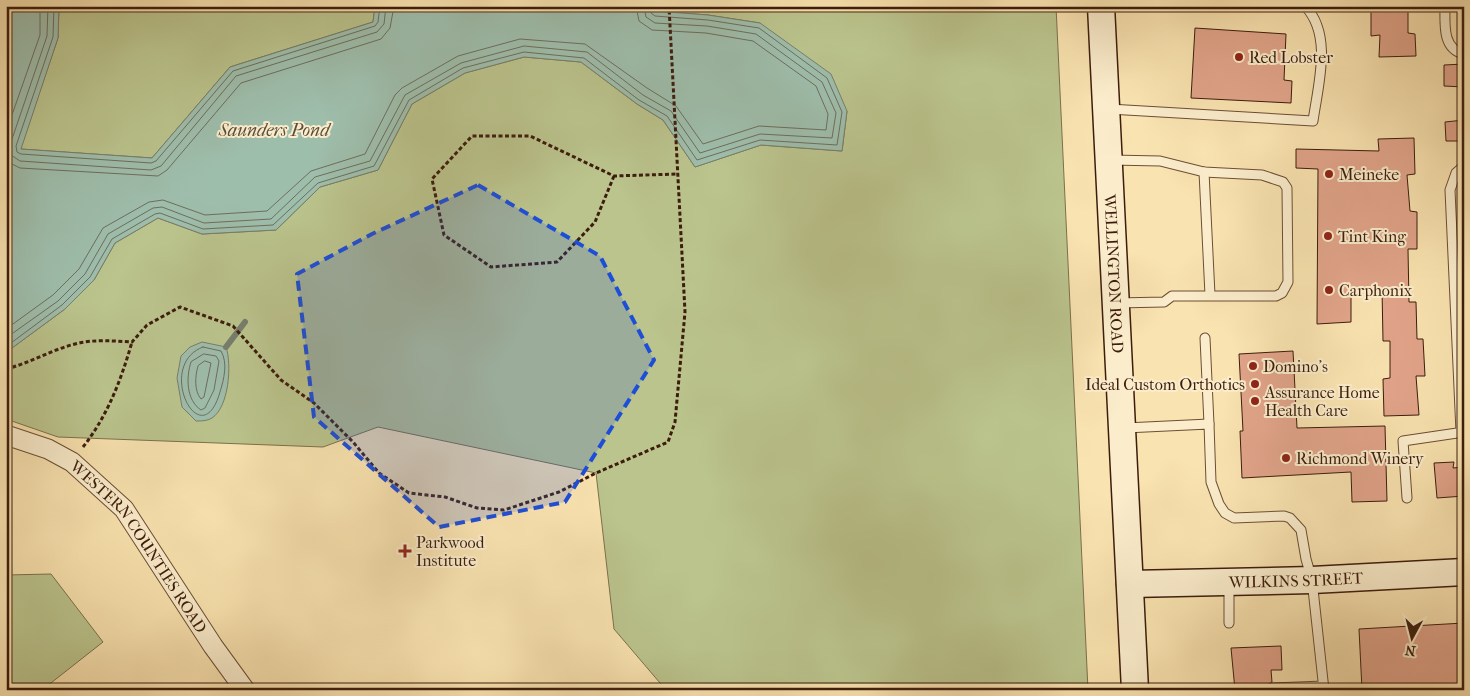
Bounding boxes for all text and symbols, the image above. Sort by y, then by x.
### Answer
place label: Red Lobster [1249,48,1333,67]
marker: Red Lobster [1233,51,1245,63]
water label: Saunders Pond [218,120,332,141]
place label: Meineke [1339,165,1399,184]
marker: Meineke [1323,168,1335,180]
street label: WELLINGTON ROAD [1100,193,1127,354]
place label: Tint King [1338,227,1406,246]
marker: Tint King [1322,230,1334,242]
place label: Carphonix [1339,281,1413,300]
marker: Carphonix [1323,284,1335,296]
place label: Domino's [1263,357,1328,376]
marker: Domino's [1247,360,1259,372]
place label: Ideal Custom Orthotics [1085,375,1245,394]
marker: Ideal Custom Orthotics [1249,378,1261,390]
place label: Assurance Home Health Care [1264,383,1380,420]
marker: Assurance Home Health Care [1249,395,1261,407]
place label: Richmond Winery [1296,449,1424,468]
marker: Richmond Winery [1280,452,1292,464]
street label: WESTERN COUNTIES ROAD [66,456,211,636]
place label: Parkwood Institute [416,533,485,570]
marker: Parkwood Institute [398,544,412,558]
street label: WILKINS STREET [1228,568,1364,592]
north arrow [1388,614,1438,664]
text: N [1404,641,1417,659]

